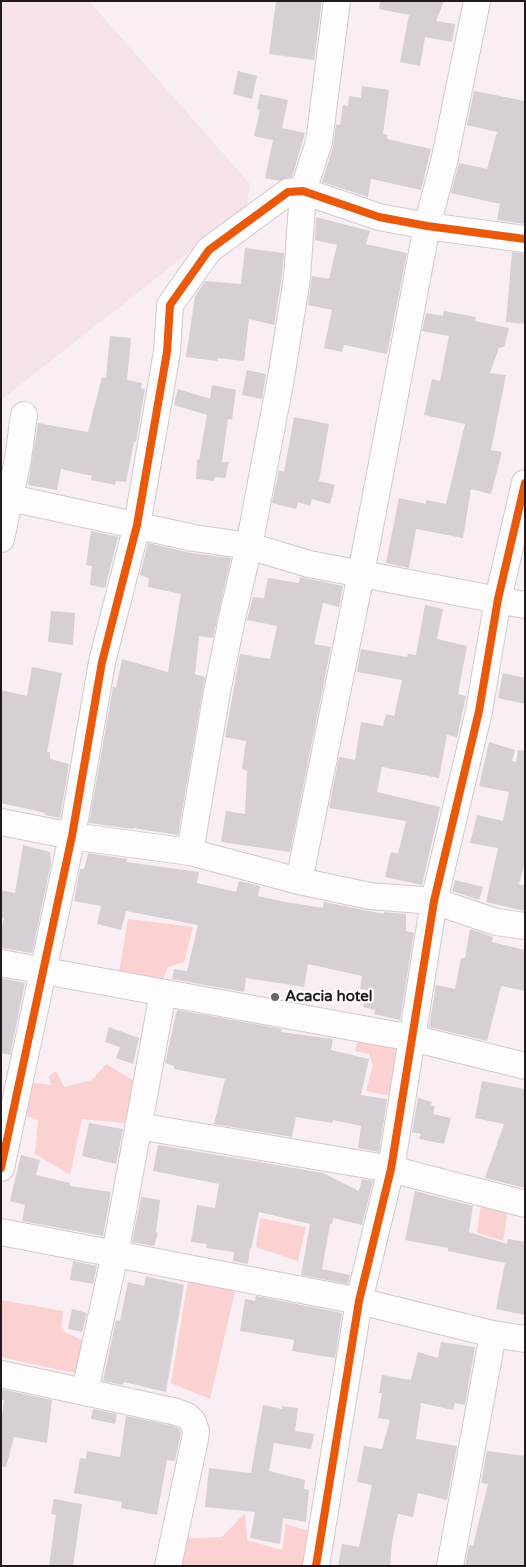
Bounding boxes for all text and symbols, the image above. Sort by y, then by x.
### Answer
place label: Acacia hotel [285,988,373,1006]
marker: Acacia hotel [269,991,281,1003]

